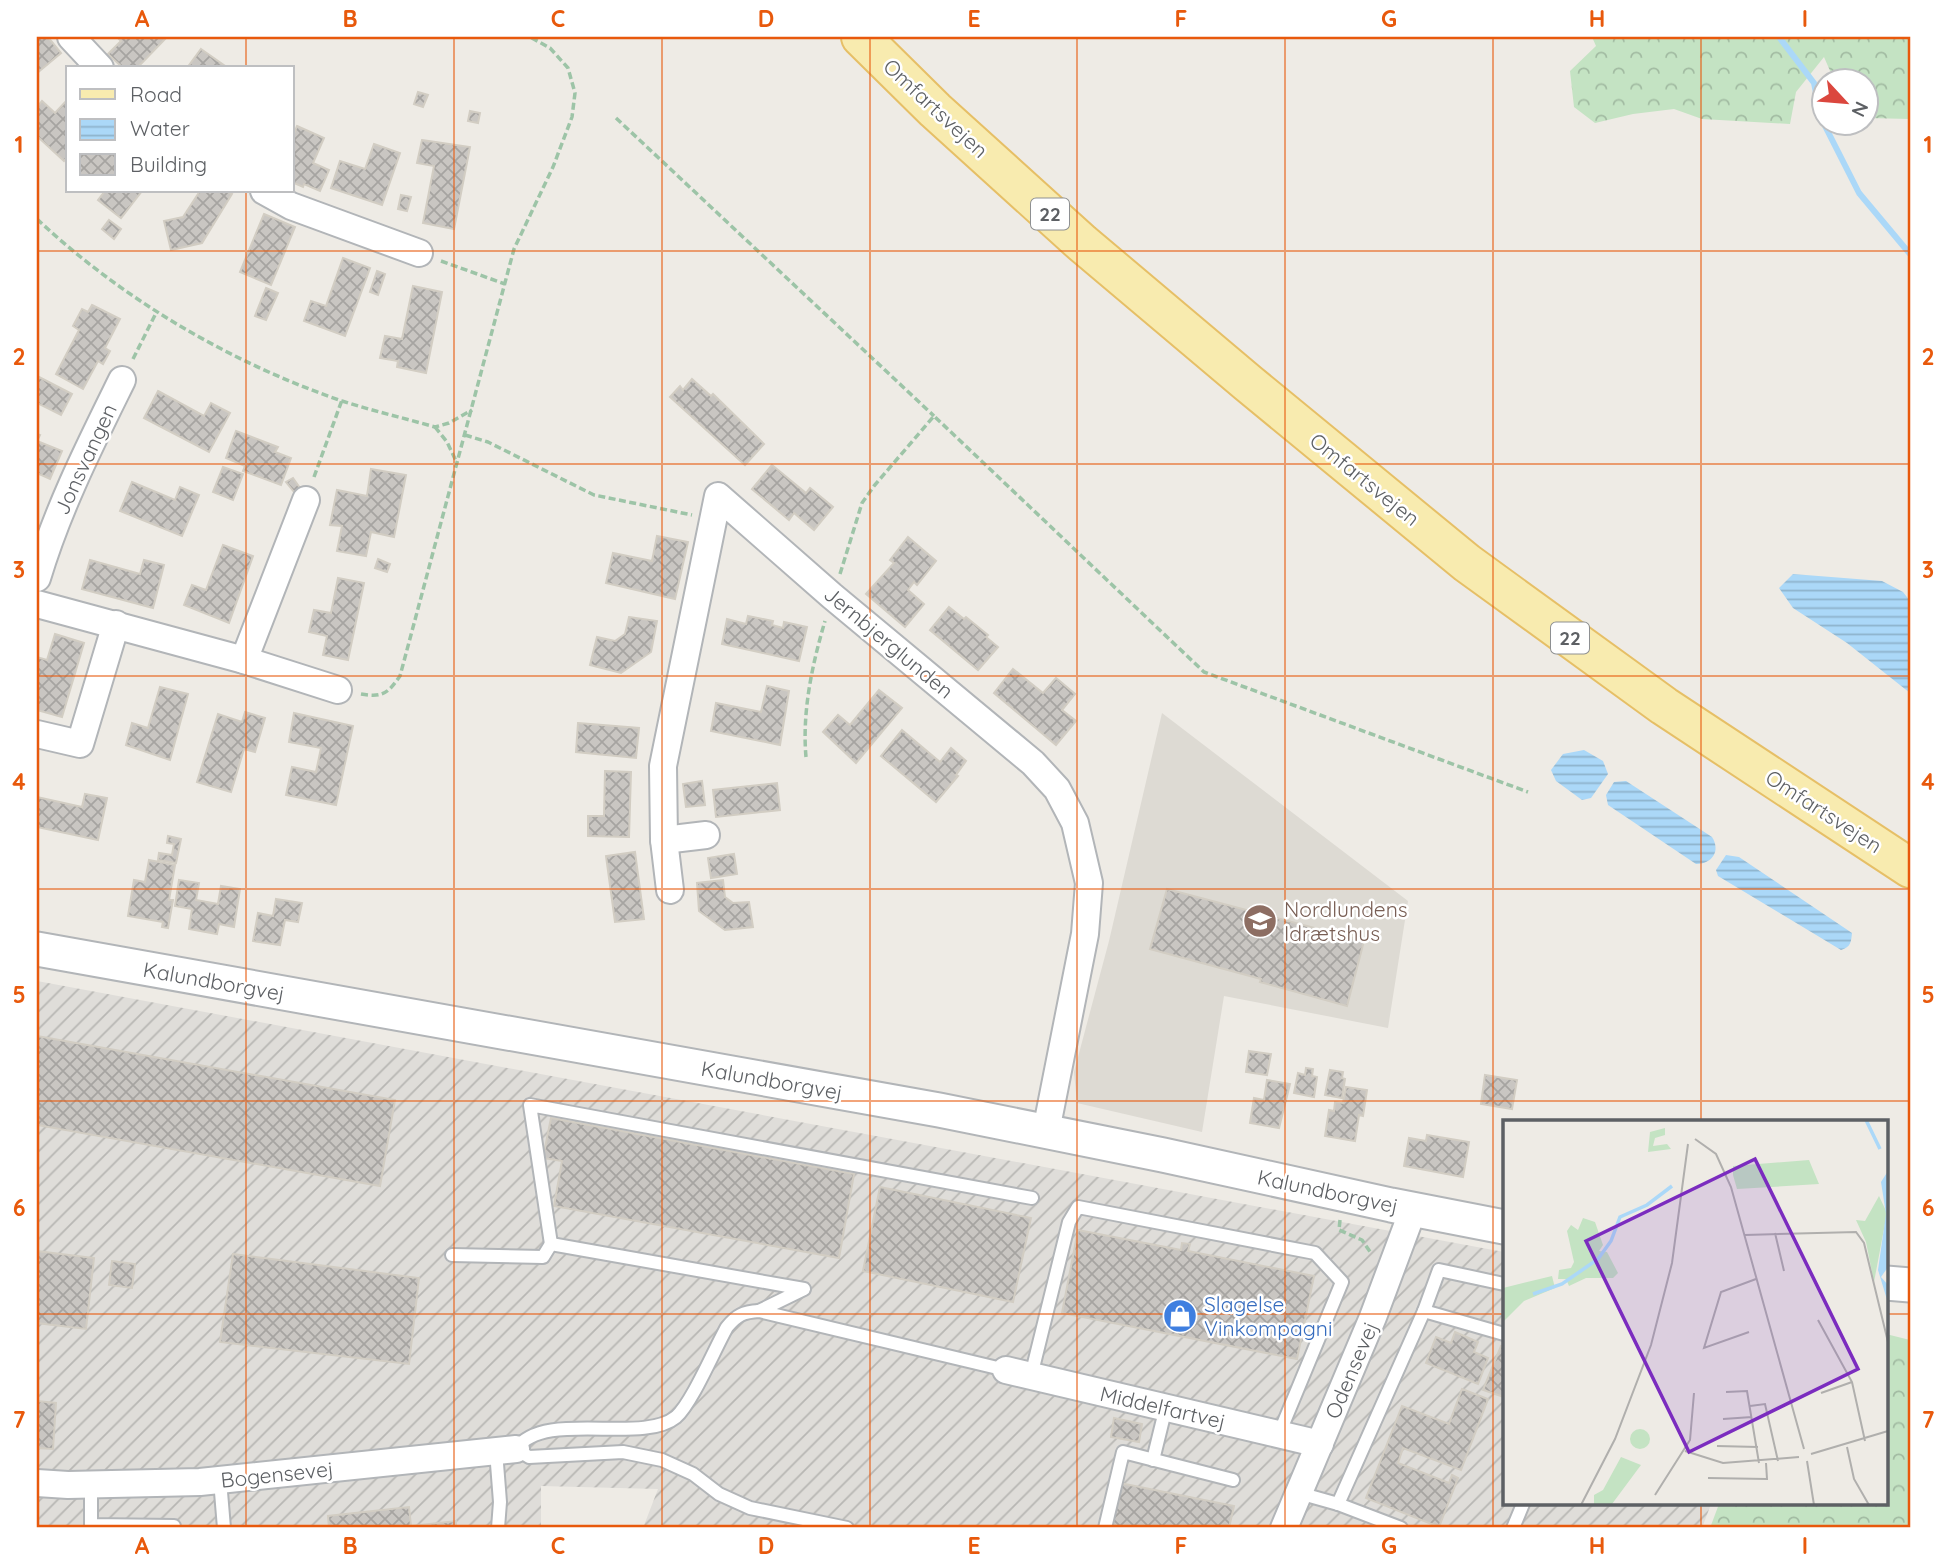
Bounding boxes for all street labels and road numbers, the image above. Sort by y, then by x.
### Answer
street label: Omfartsvejen [878,53,994,163]
road number: 22 [1031,198,1069,230]
street label: Jonsvangen [48,399,122,519]
street label: Omfartsvejen [1305,427,1425,531]
street label: Jernbjerglunden [819,580,959,704]
road number: 22 [1551,622,1589,653]
street label: Omfartsvejen [1761,764,1887,858]
street label: Kalundborgvej [141,956,287,1006]
street label: Kalundborgvej [699,1055,845,1105]
street label: Kalundborgvej [1255,1163,1401,1219]
street label: Odensevej [1319,1317,1383,1423]
street label: Middelfartvej [1098,1380,1228,1434]
street label: Bogensevej [219,1455,335,1493]

